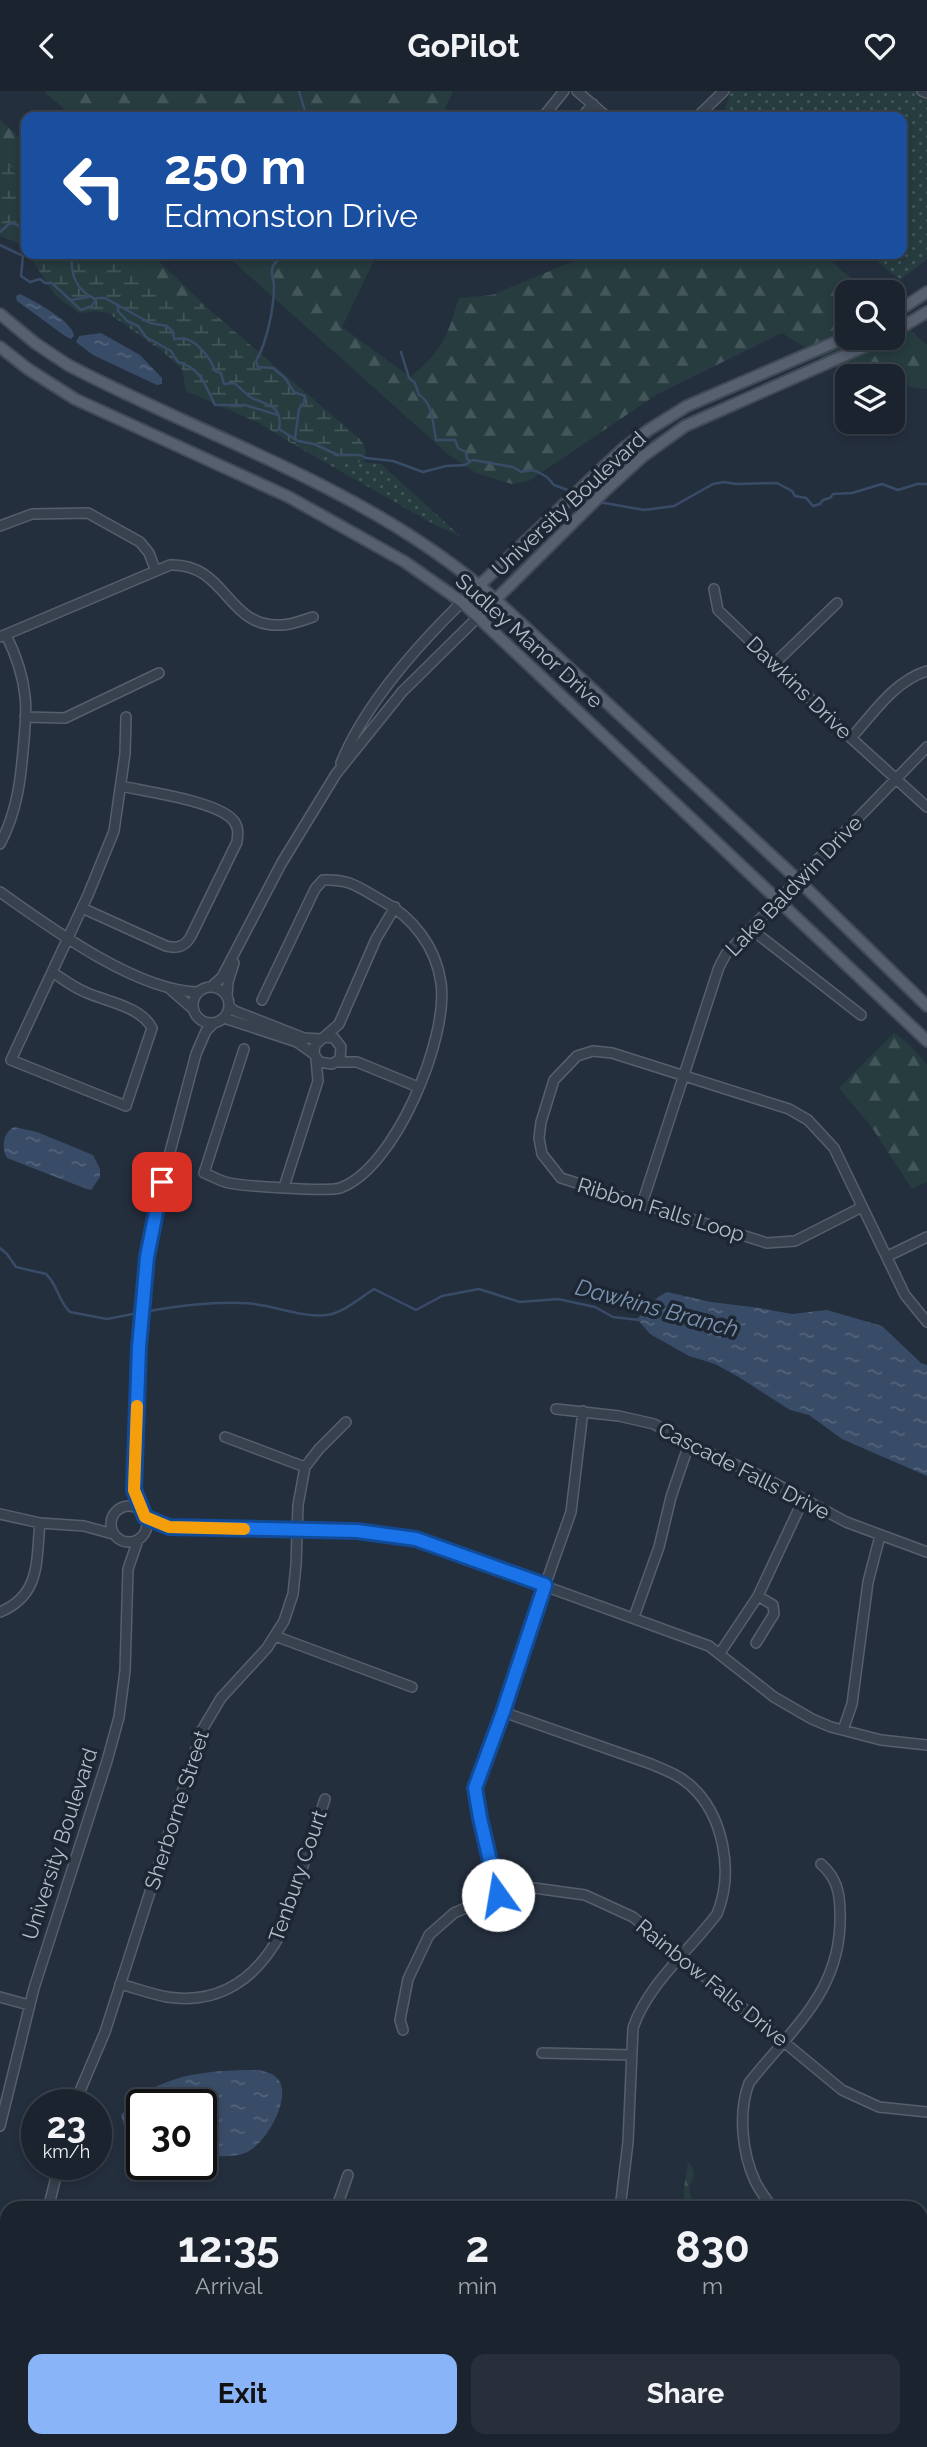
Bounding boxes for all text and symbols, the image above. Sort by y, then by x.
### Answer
icon: back [28,27,66,65]
text: GoPilot [408,27,519,64]
icon: heart [861,27,899,65]
text: 250 m [164,138,306,195]
icon: left [49,140,140,231]
text: Edmonston Drive [164,197,418,234]
map controls [835,280,905,434]
button: search [835,280,905,350]
button: layers [835,364,905,434]
street label: University Boulevard [487,426,650,581]
street label: Sudley Manor Drive [451,568,608,713]
street label: Dawkins Drive [742,631,857,744]
street label: Lake Baldwin Drive [720,810,867,961]
pin [132,1152,192,1212]
icon: arrive [143,1163,181,1201]
street label: Ribbon Falls Loop [575,1172,748,1247]
water label: Dawkins Branch [573,1273,742,1342]
street label: Cascade Falls Drive [654,1416,834,1525]
street label: Sherborne Street [139,1727,214,1892]
street label: University Boulevard [17,1745,102,1943]
street label: Tenbury Court [263,1807,332,1945]
position arrow [461,1858,535,1932]
street label: Rainbow Falls Drive [631,1914,793,2052]
speed limit sign: 30 [126,2089,217,2180]
text: 23 [47,2105,86,2146]
text: km/h [43,2141,90,2162]
text: 12:35 [178,2223,280,2272]
text: 2 [466,2223,489,2272]
text: 830 [675,2223,750,2272]
text: Arrival [195,2272,263,2299]
text: min [458,2272,497,2299]
text: m [702,2272,723,2299]
button: Exit [28,2354,457,2434]
button: Share [471,2354,900,2434]

